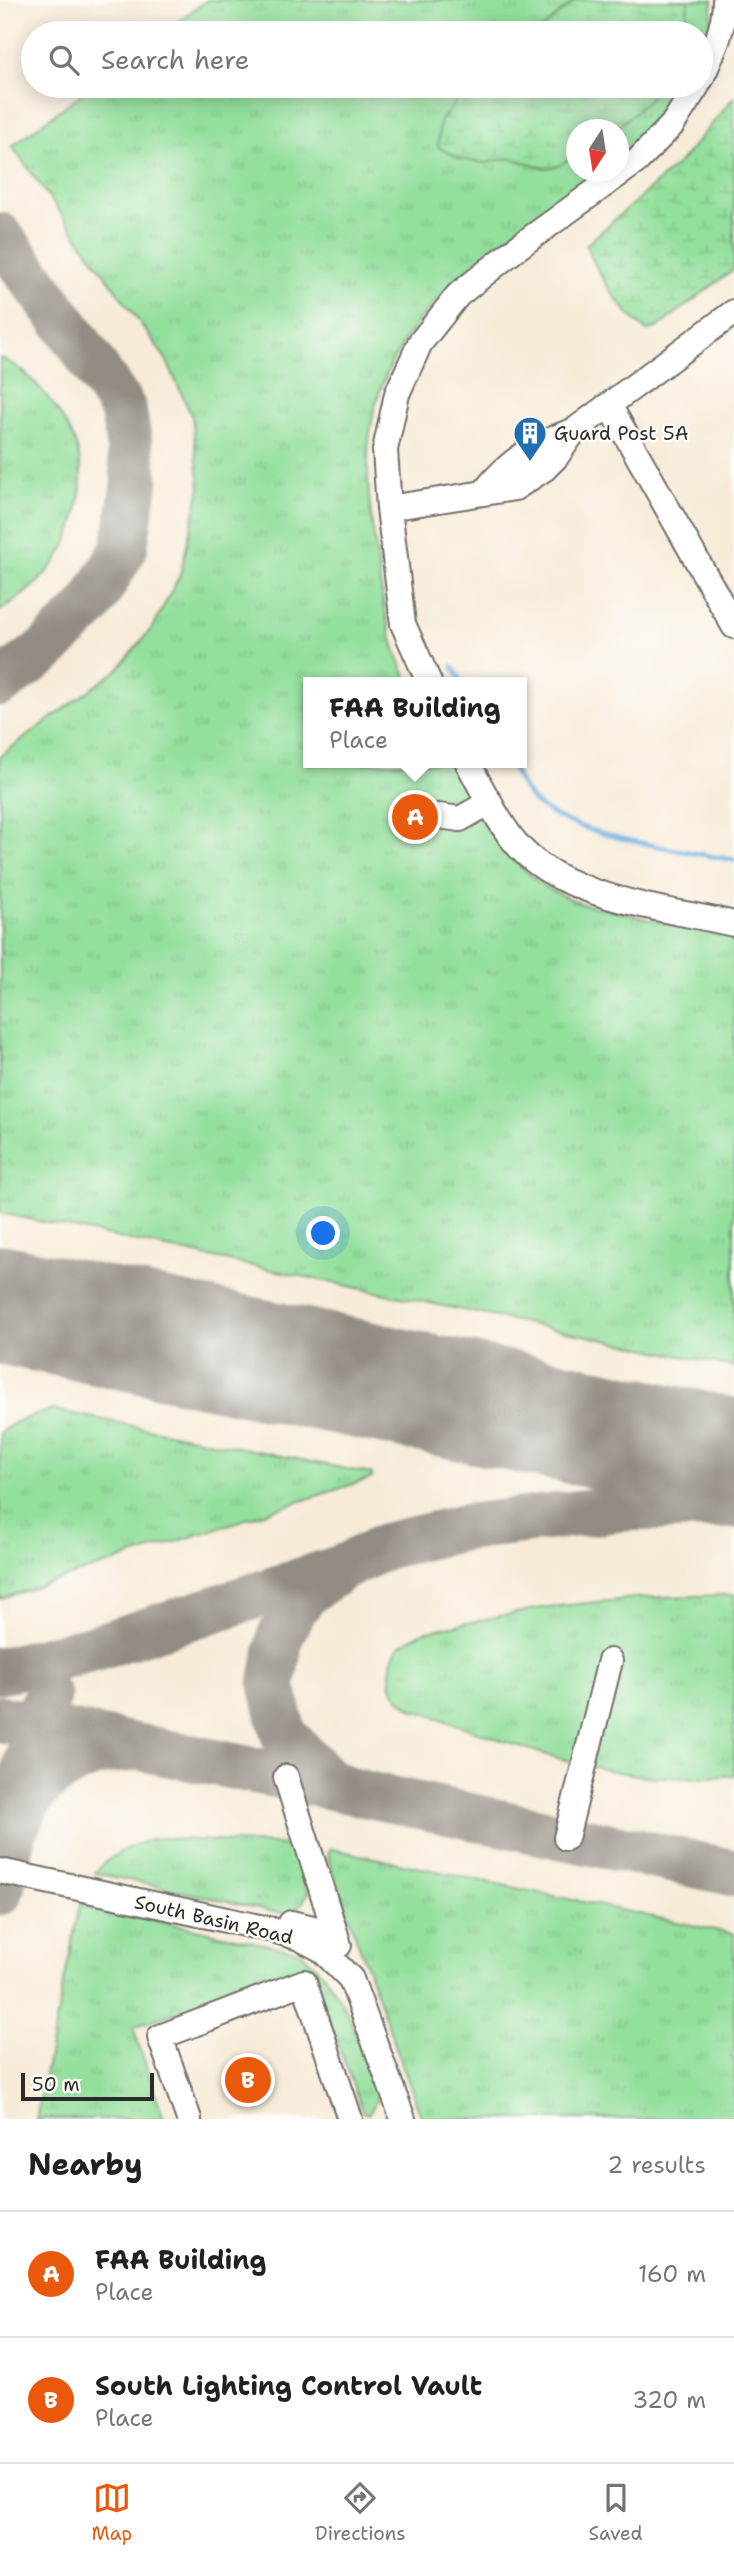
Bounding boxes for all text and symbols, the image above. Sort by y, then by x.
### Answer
search box [21,21,713,98]
icon: search [45,41,83,79]
text: Search here [101,42,250,77]
north arrow [566,119,629,182]
building icon: Guard Post 5A [511,414,549,463]
place label: Guard Post 5A [554,421,689,446]
popup [303,677,527,768]
text: FAA Building [329,690,501,725]
text: Place [329,725,388,755]
pin: A [392,791,438,843]
your location [306,1216,340,1250]
street label: South Basin Road [132,1889,296,1950]
pin: B [225,2054,271,2106]
scale bar [21,2070,154,2102]
text: 50 m [32,2072,80,2097]
text: Nearby [28,2144,143,2185]
text: 2 results [607,2150,706,2180]
text: FAA Building [95,2242,266,2277]
text: A [42,2259,60,2289]
text: 160 m [638,2259,706,2289]
text: Place [95,2277,154,2307]
text: South Lighting Control Vault [95,2368,482,2403]
text: B [44,2385,58,2415]
text: 320 m [632,2385,706,2415]
text: Place [95,2403,154,2433]
tab: Map [91,2479,132,2546]
tab: Directions [315,2479,406,2546]
tab: Saved [589,2479,643,2546]

